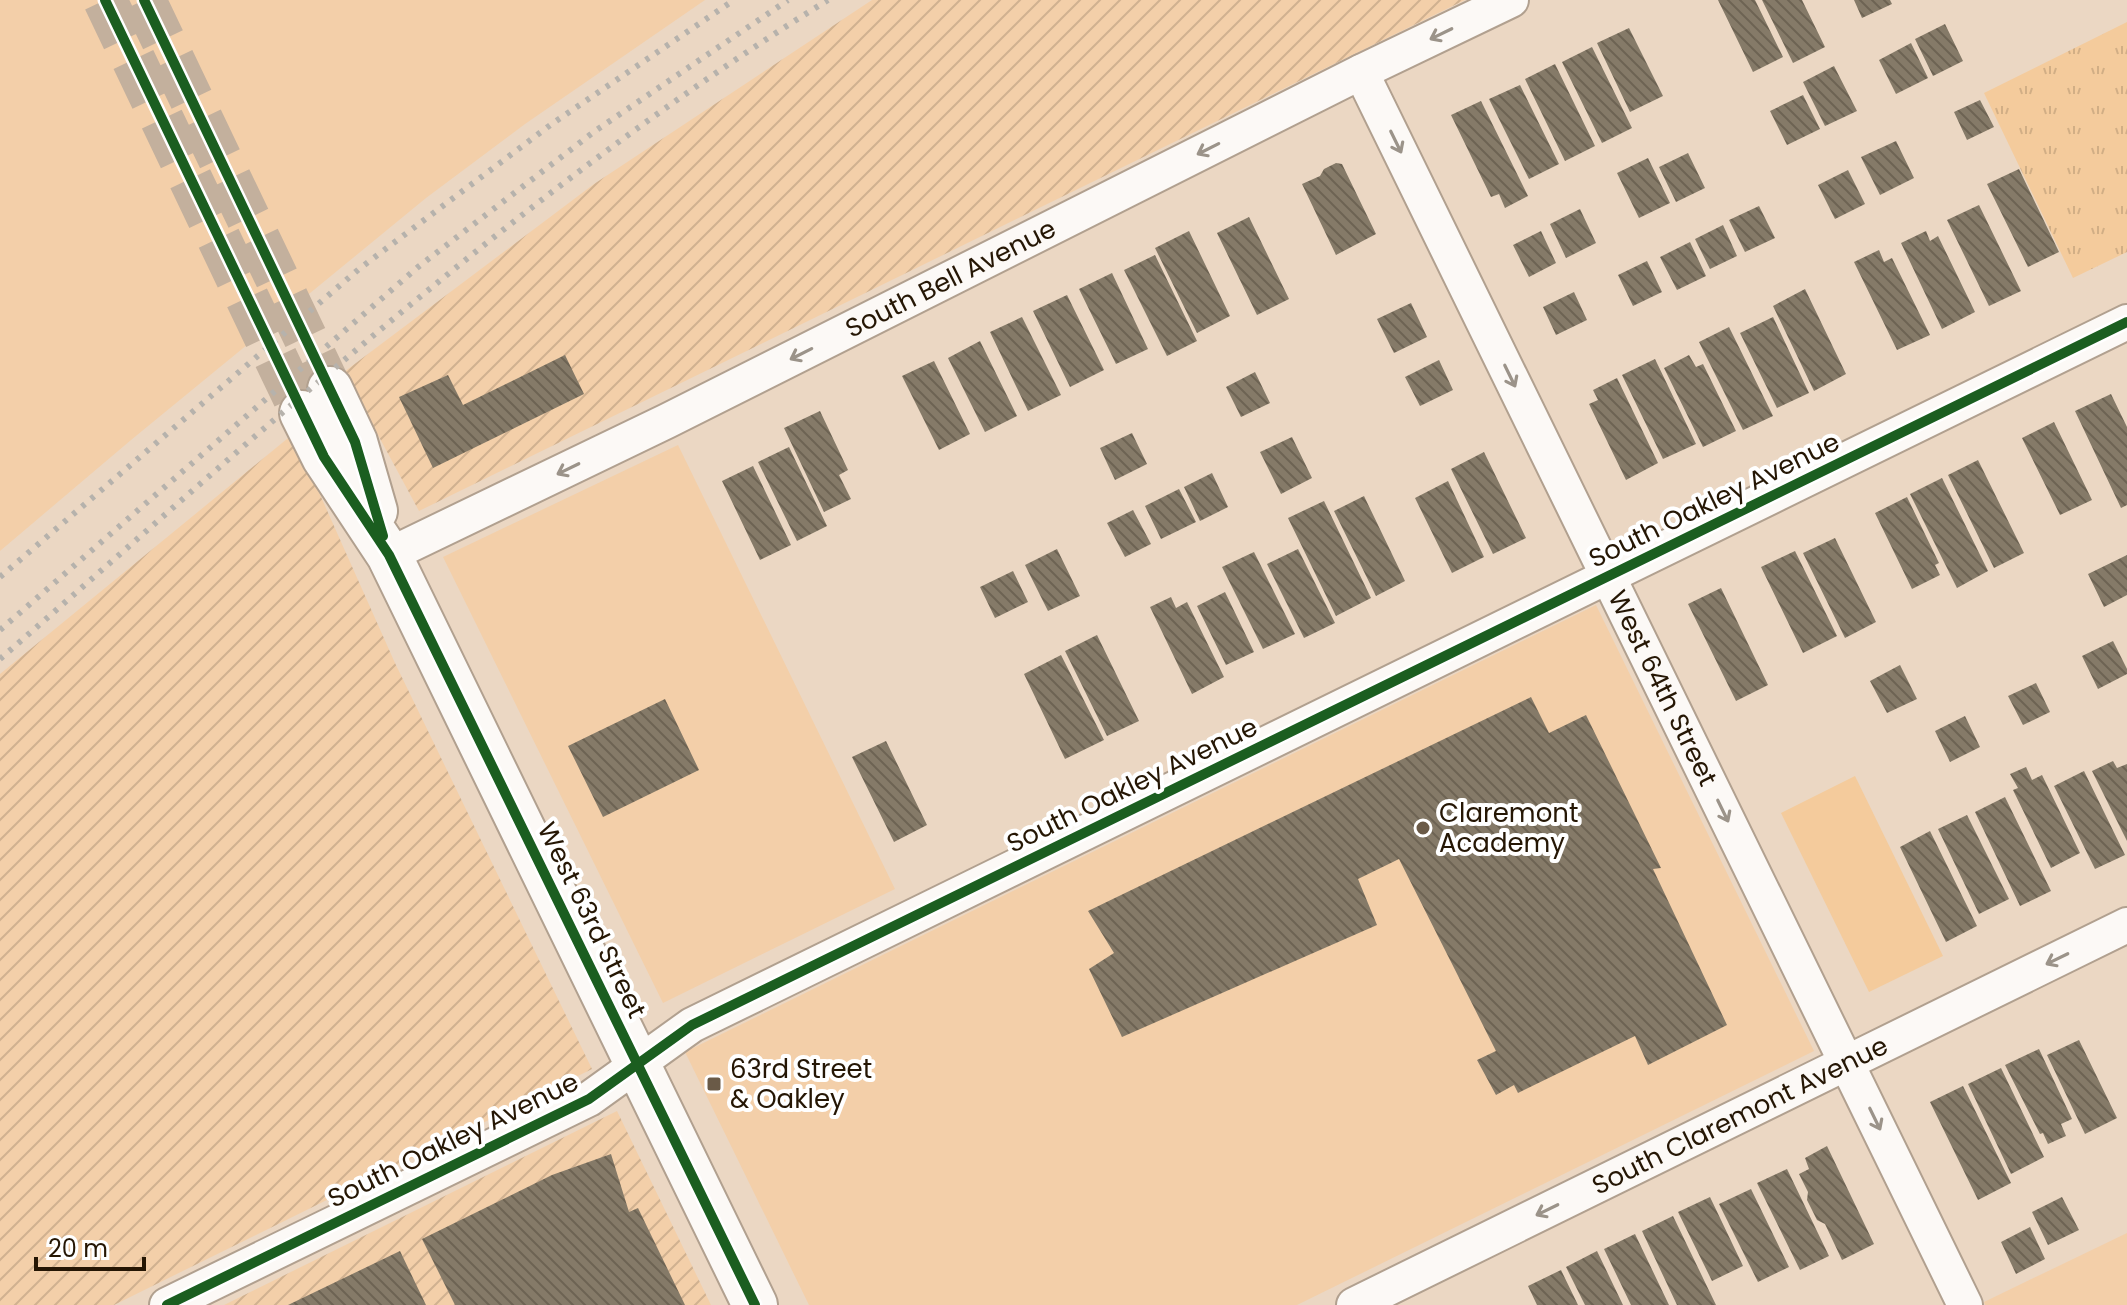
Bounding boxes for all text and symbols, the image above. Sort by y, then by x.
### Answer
one-way arrow [1430,27,1454,42]
one-way arrow [1389,130,1404,154]
one-way arrow [1197,142,1221,158]
street label: South Bell Avenue [839,210,1062,346]
one-way arrow [789,347,813,362]
one-way arrow [1502,364,1518,388]
street label: South Oakley Avenue [1583,424,1845,576]
one-way arrow [556,462,580,477]
street label: West 64th Street [1600,584,1726,792]
street label: South Oakley Avenue [1001,709,1263,861]
place label: Claremont Academy [1439,795,1578,861]
one-way arrow [1715,798,1731,822]
street label: West 63rd Street [529,816,655,1024]
marker: Claremont Academy [1414,819,1432,837]
one-way arrow [2045,952,2069,967]
street label: South Claremont Avenue [1586,1027,1894,1203]
place label: 63rd Street & Oakley [730,1051,872,1117]
street label: South Oakley Avenue [322,1064,584,1216]
marker: 63rd Street & Oakley [705,1075,723,1093]
one-way arrow [1868,1107,1883,1131]
one-way arrow [1536,1202,1560,1218]
scale bar [36,1221,144,1271]
text: 20 m [48,1232,108,1265]

